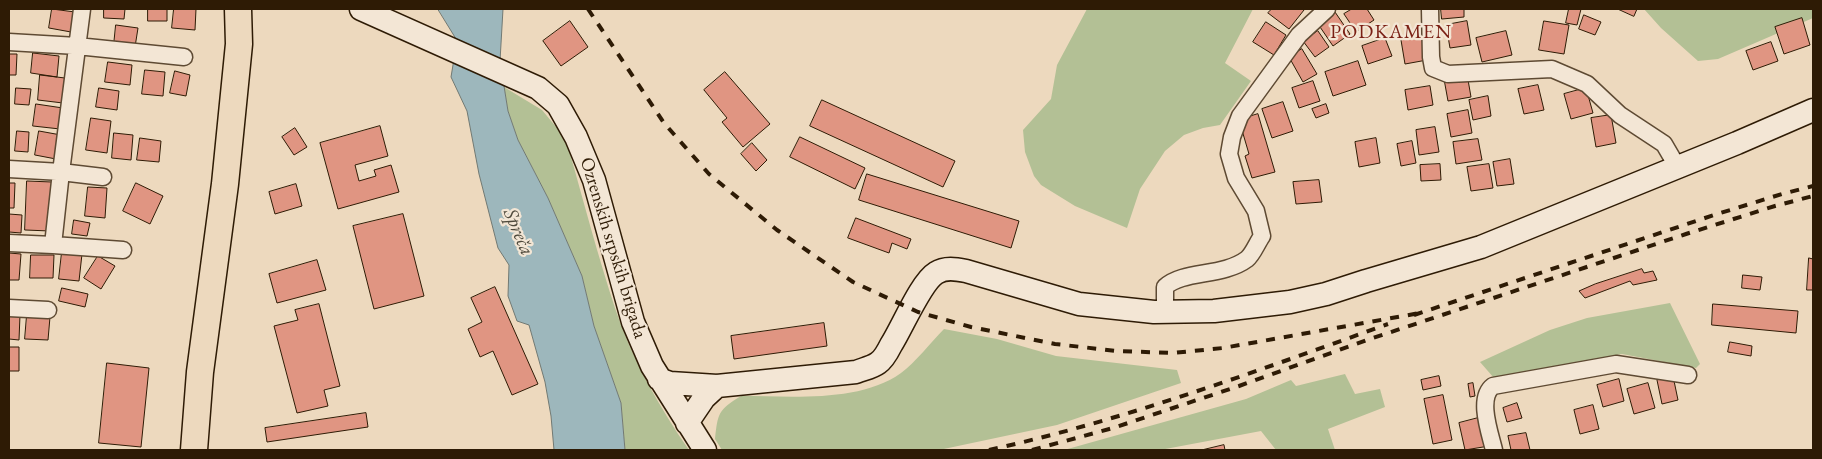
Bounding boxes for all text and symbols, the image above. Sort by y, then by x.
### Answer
district label: PODKAMEN [1329,21,1453,45]
street label: Ozrenskih srpskih brigada [575,155,651,341]
water label: Spreča [497,205,539,259]

